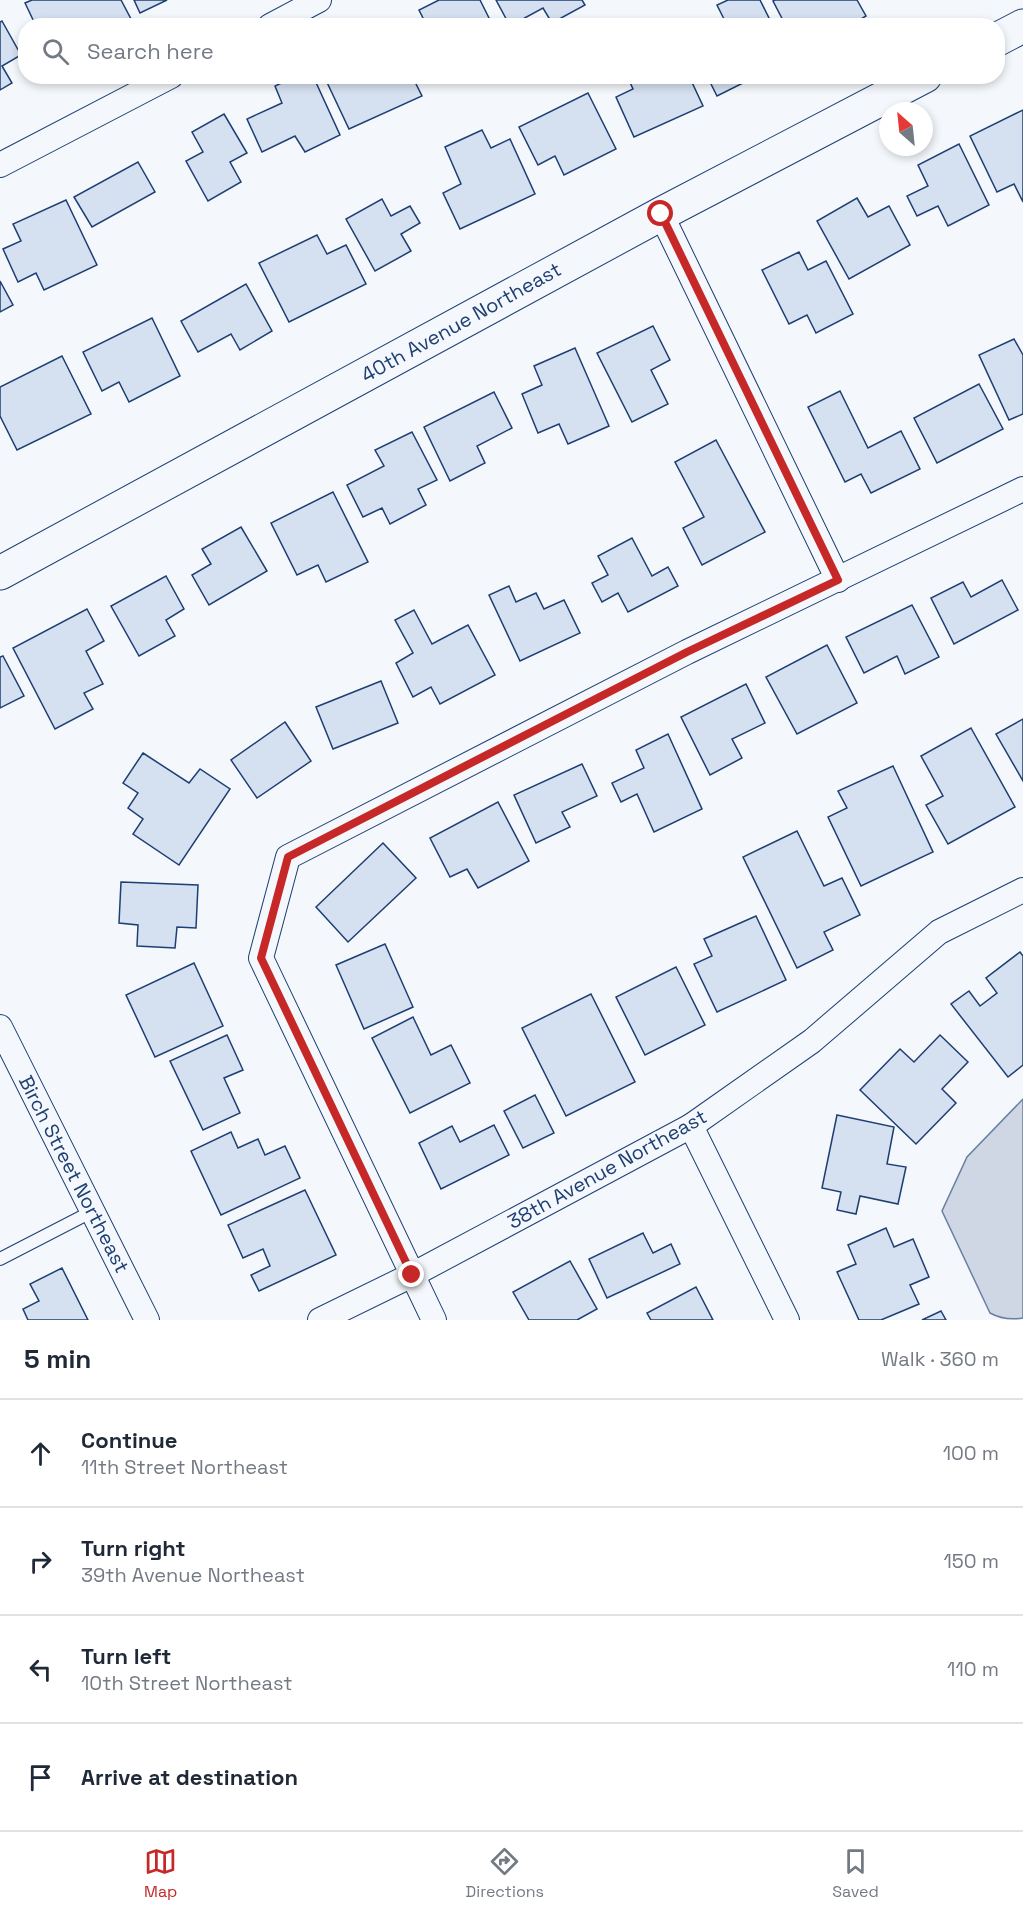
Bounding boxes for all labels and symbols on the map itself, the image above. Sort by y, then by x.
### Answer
north arrow [879,102,933,156]
route start [647,200,673,226]
street label: 40th Avenue Northeast [356,256,566,388]
street label: Birch Street Northeast [13,1071,135,1277]
street label: 38th Avenue Northeast [503,1103,711,1235]
route end [398,1261,424,1287]

